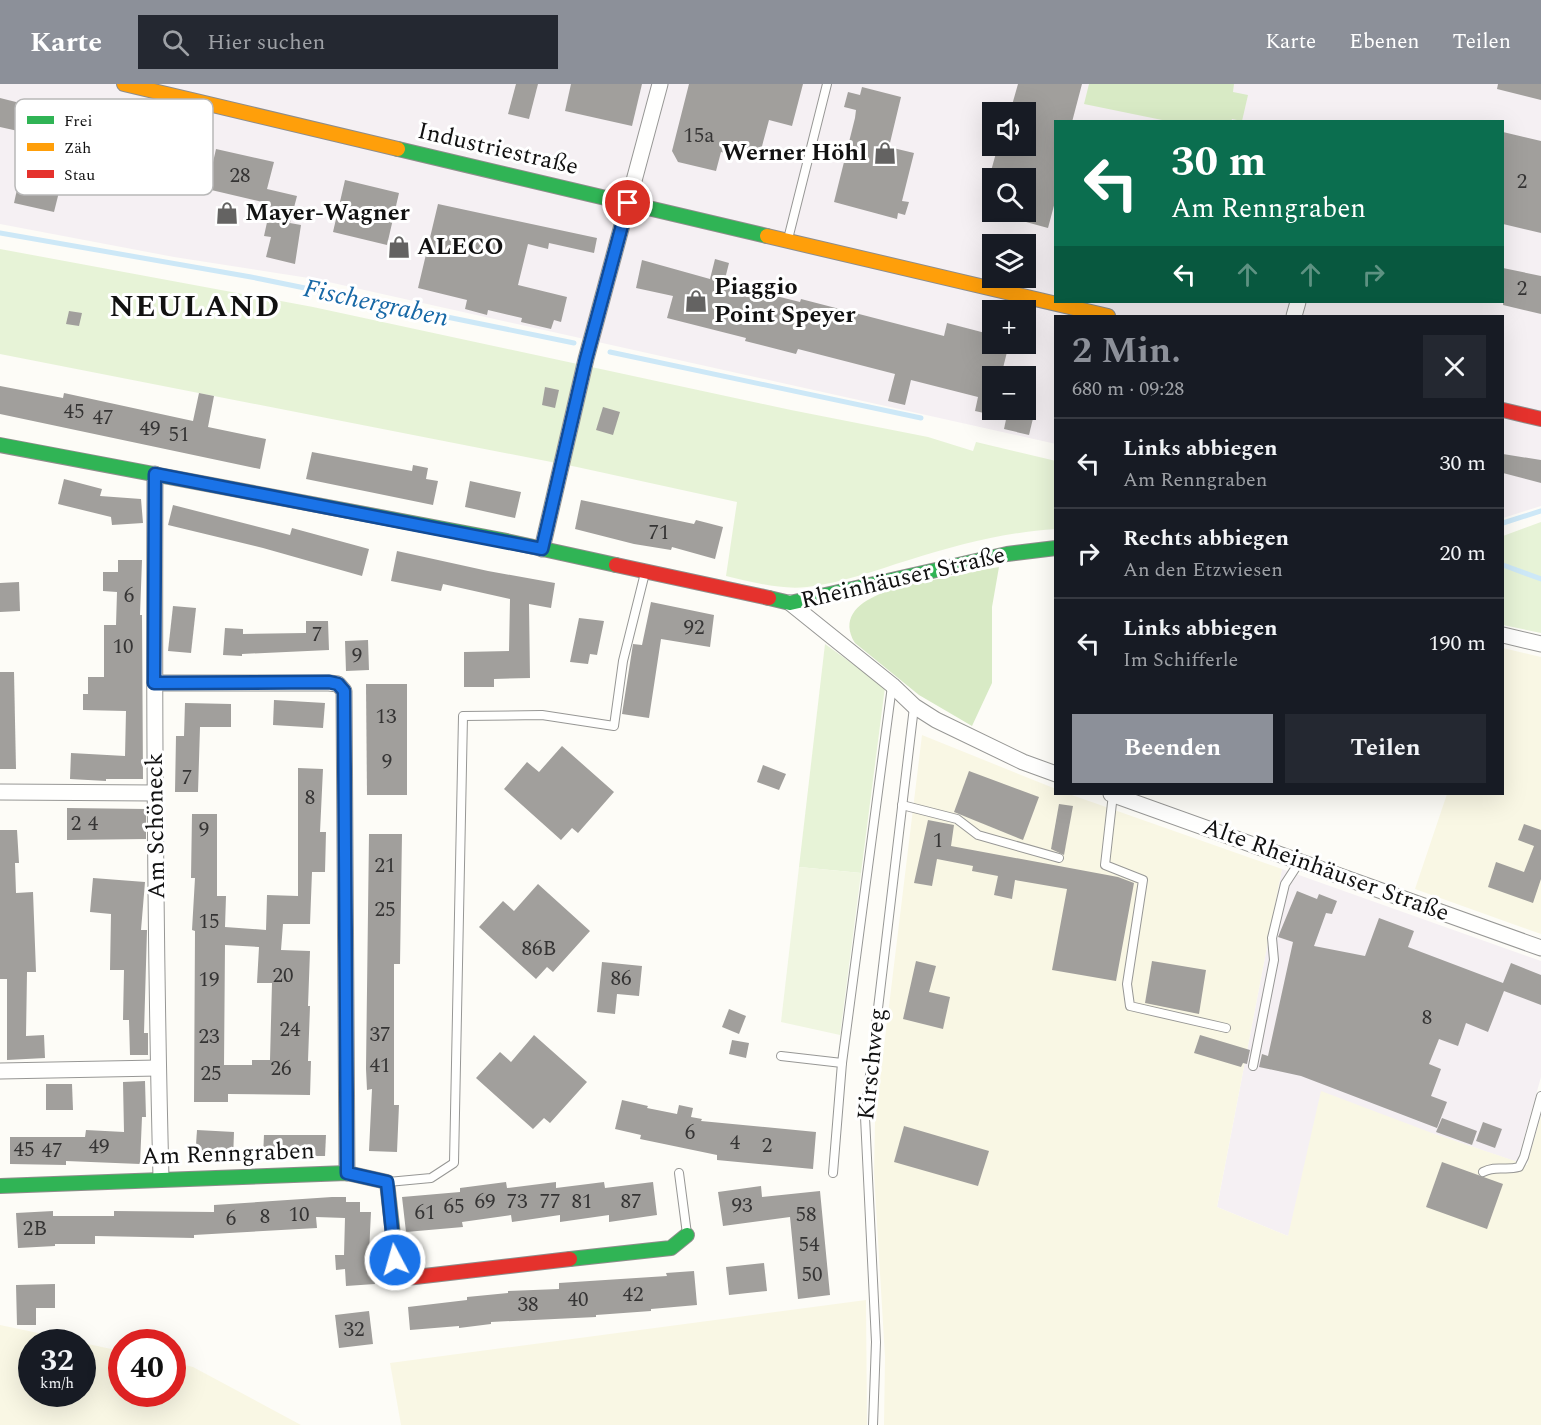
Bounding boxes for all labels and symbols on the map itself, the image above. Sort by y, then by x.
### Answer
legend [15,99,213,195]
text: Frei [64,109,92,133]
street label: Industriestraße [414,113,582,185]
house number: 15a [683,120,715,152]
place label: Werner Höhl [722,135,867,171]
text: Zäh [64,136,91,160]
shop icon: Werner Höhl [872,140,898,166]
house number: 28 [230,160,251,192]
text: Stau [64,163,95,187]
house number: 2 [1517,166,1527,198]
pin [602,177,653,228]
place label: Mayer-Wagner [245,195,411,231]
shop icon: Mayer-Wagner [214,200,240,226]
place label: ALECO [417,229,503,265]
shop icon: ALECO [386,234,412,260]
water label: Fischergraben [300,268,452,338]
place label: Piaggio Point Speyer [714,269,856,333]
house number: 2 [1517,273,1527,305]
district label: NEULAND [109,284,281,330]
shop icon: Piaggio Point Speyer [683,288,709,314]
house number: 45 [64,396,85,428]
house number: 47 [93,402,114,434]
house number: 49 [140,413,161,445]
house number: 51 [169,419,190,451]
house number: 71 [649,517,670,549]
street label: Rheinhäuser Straße [797,537,1009,619]
house number: 6 [124,580,134,612]
house number: 92 [684,612,705,644]
house number: 7 [312,619,322,651]
house number: 10 [113,631,134,663]
house number: 9 [352,640,362,672]
house number: 13 [376,701,397,733]
house number: 9 [382,746,392,778]
street label: Am Schöneck [137,752,175,900]
house number: 7 [182,762,192,794]
house number: 8 [305,782,315,814]
house number: 2 [71,808,81,840]
house number: 4 [88,808,99,840]
street label: Alte Rheinhäuser Straße [1198,809,1454,931]
house number: 9 [199,814,209,846]
house number: 1 [933,825,943,857]
house number: 21 [375,850,396,882]
house number: 25 [375,894,396,926]
house number: 15 [199,906,220,938]
house number: 86B [522,933,556,965]
house number: 20 [273,960,294,992]
house number: 86 [611,963,632,995]
house number: 19 [199,964,220,996]
house number: 8 [1422,1002,1432,1034]
street label: Kirschweg [848,1006,896,1122]
house number: 24 [280,1014,301,1046]
house number: 37 [370,1019,391,1051]
house number: 23 [199,1021,220,1053]
house number: 41 [370,1050,391,1082]
house number: 26 [271,1053,292,1085]
house number: 25 [201,1058,222,1090]
house number: 6 [685,1117,695,1149]
house number: 4 [730,1127,741,1159]
house number: 2 [762,1130,772,1162]
house number: 49 [89,1131,110,1163]
street label: Am Renngraben [141,1133,315,1175]
house number: 45 [14,1134,35,1166]
house number: 47 [42,1135,63,1167]
house number: 69 [475,1186,496,1218]
house number: 73 [507,1186,528,1218]
house number: 77 [540,1186,561,1218]
house number: 81 [572,1186,593,1218]
house number: 87 [621,1186,642,1218]
house number: 93 [732,1190,753,1222]
house number: 65 [444,1191,465,1223]
house number: 61 [415,1197,436,1229]
house number: 10 [289,1199,310,1231]
house number: 58 [796,1199,817,1231]
house number: 8 [260,1201,270,1233]
house number: 6 [226,1203,236,1235]
house number: 2B [23,1213,47,1245]
position arrow [363,1228,427,1292]
house number: 54 [799,1229,820,1261]
house number: 50 [802,1259,823,1291]
house number: 42 [623,1279,644,1311]
house number: 40 [568,1284,589,1316]
house number: 38 [518,1289,539,1321]
house number: 32 [344,1314,365,1346]
speed limit sign: 40 [108,1329,186,1407]

